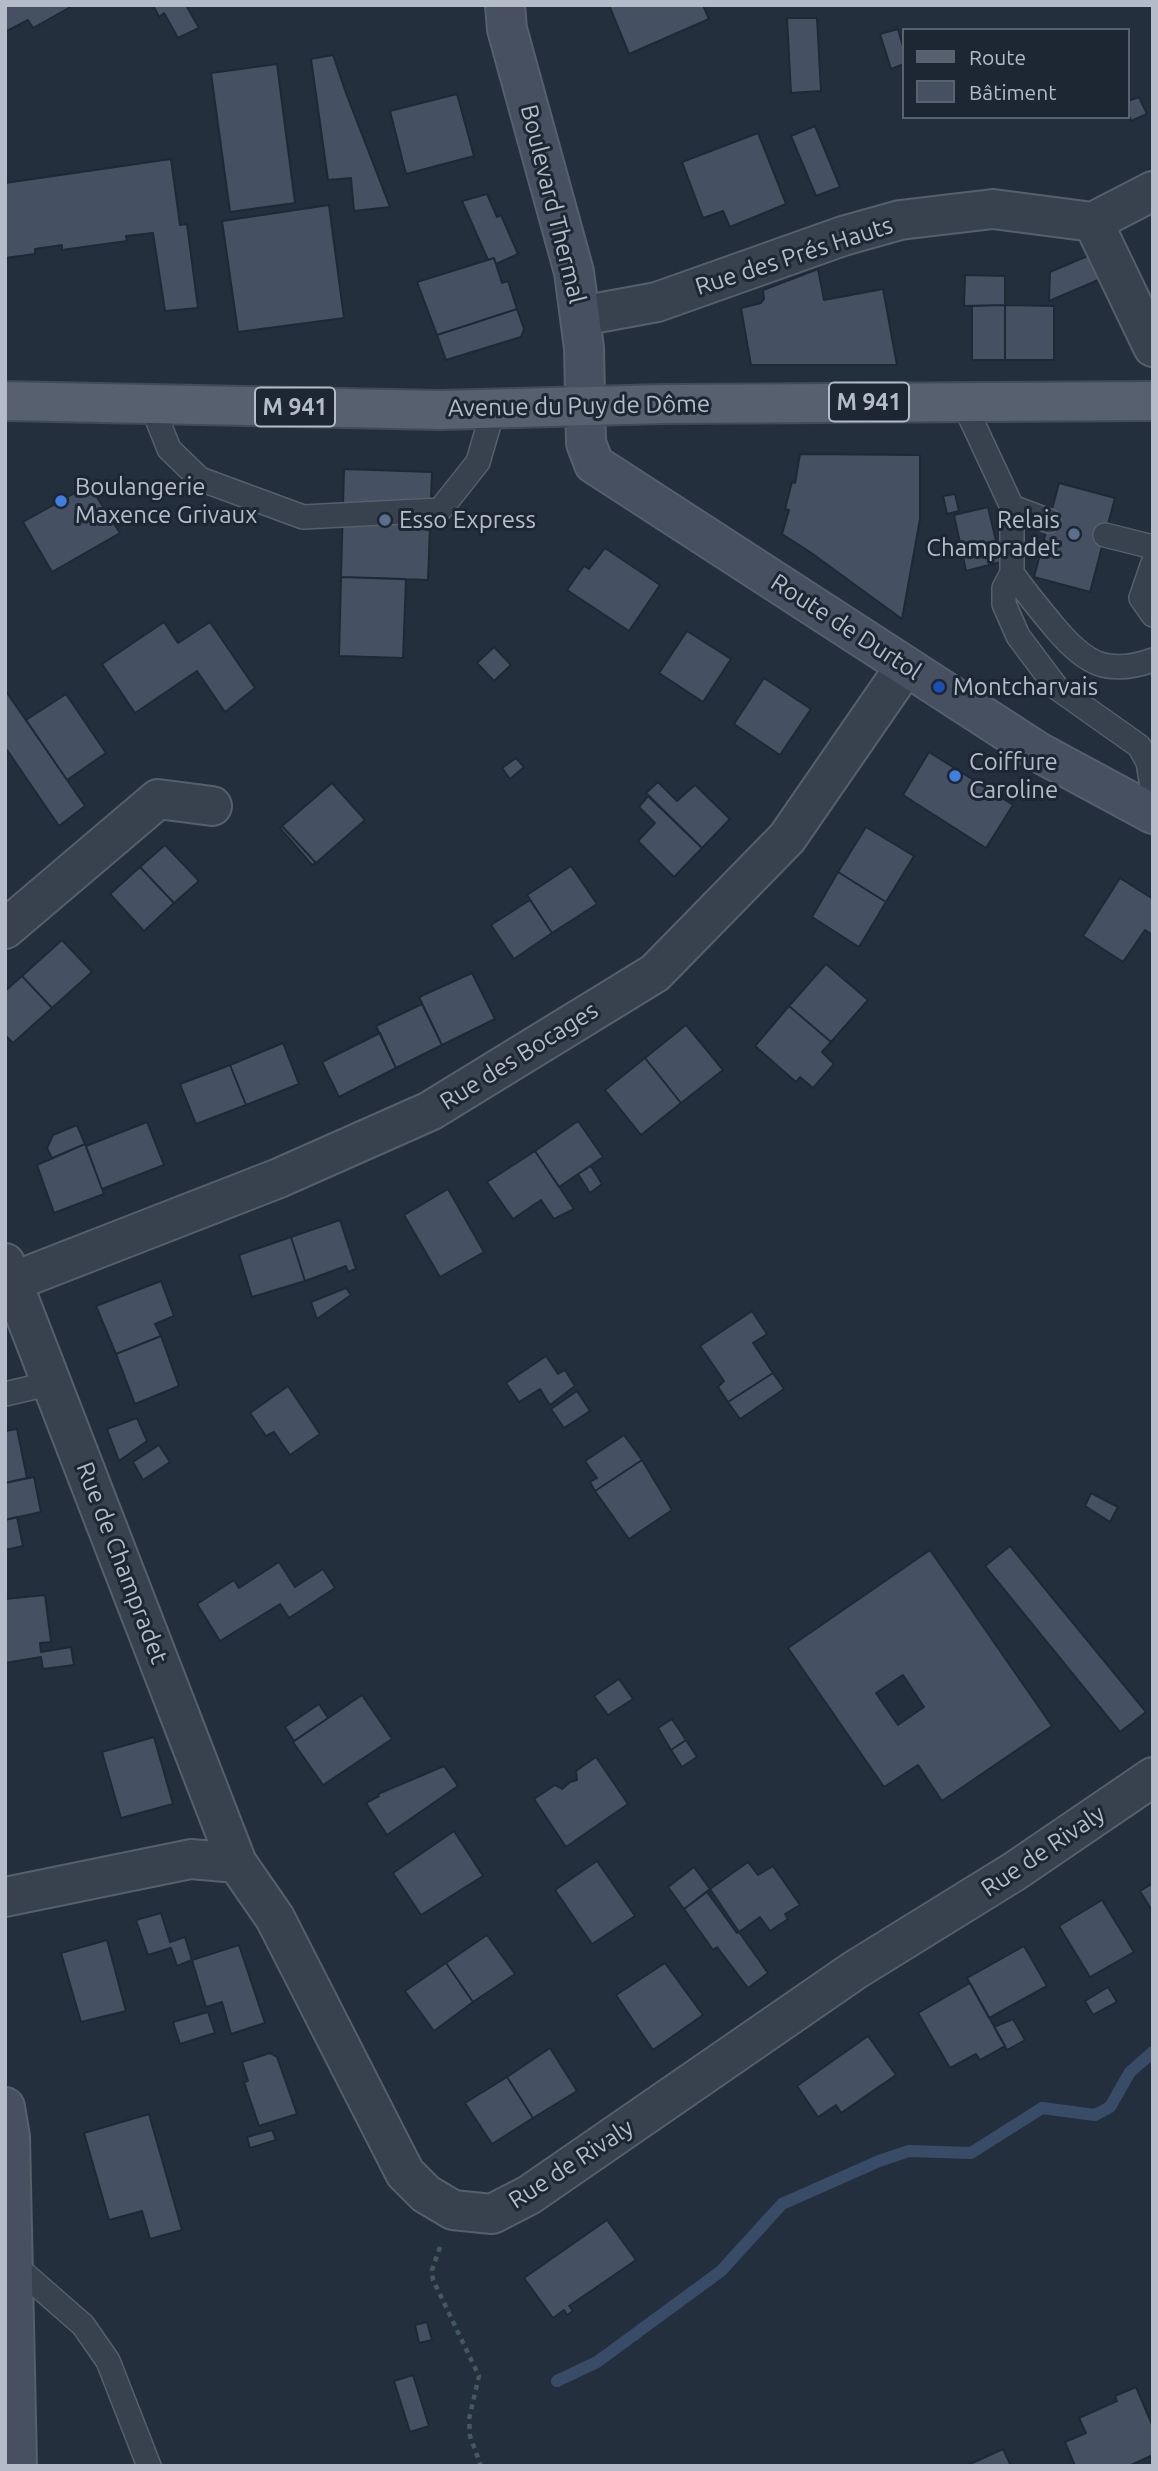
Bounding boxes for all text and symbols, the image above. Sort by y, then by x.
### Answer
legend [902,28,1130,119]
text: Route [969,45,1026,69]
text: Bâtiment [969,80,1056,104]
street label: Boulevard Thermal [514,102,592,306]
street label: Rue des Prés Hauts [692,211,896,301]
road number: M 941 [829,382,909,422]
road number: M 941 [255,388,335,426]
street label: Avenue du Puy de Dôme [448,389,710,423]
place label: Boulangerie Maxence Grivaux [75,473,257,529]
marker: Boulangerie Maxence Grivaux [53,493,69,509]
place label: Esso Express [399,506,536,534]
place label: Relais Champradet [926,506,1060,562]
marker: Esso Express [377,512,393,528]
marker: Relais Champradet [1066,526,1082,542]
street label: Route de Durtol [766,568,926,686]
place label: Montcharvais [953,673,1098,701]
marker: Montcharvais [931,679,947,695]
place label: Coiffure Caroline [969,748,1058,804]
marker: Coiffure Caroline [947,768,963,784]
street label: Rue des Bocages [435,996,603,1116]
street label: Rue de Champradet [70,1458,174,1668]
street label: Rue de Rivaly [976,1799,1110,1903]
street label: Rue de Rivaly [503,2113,639,2215]

